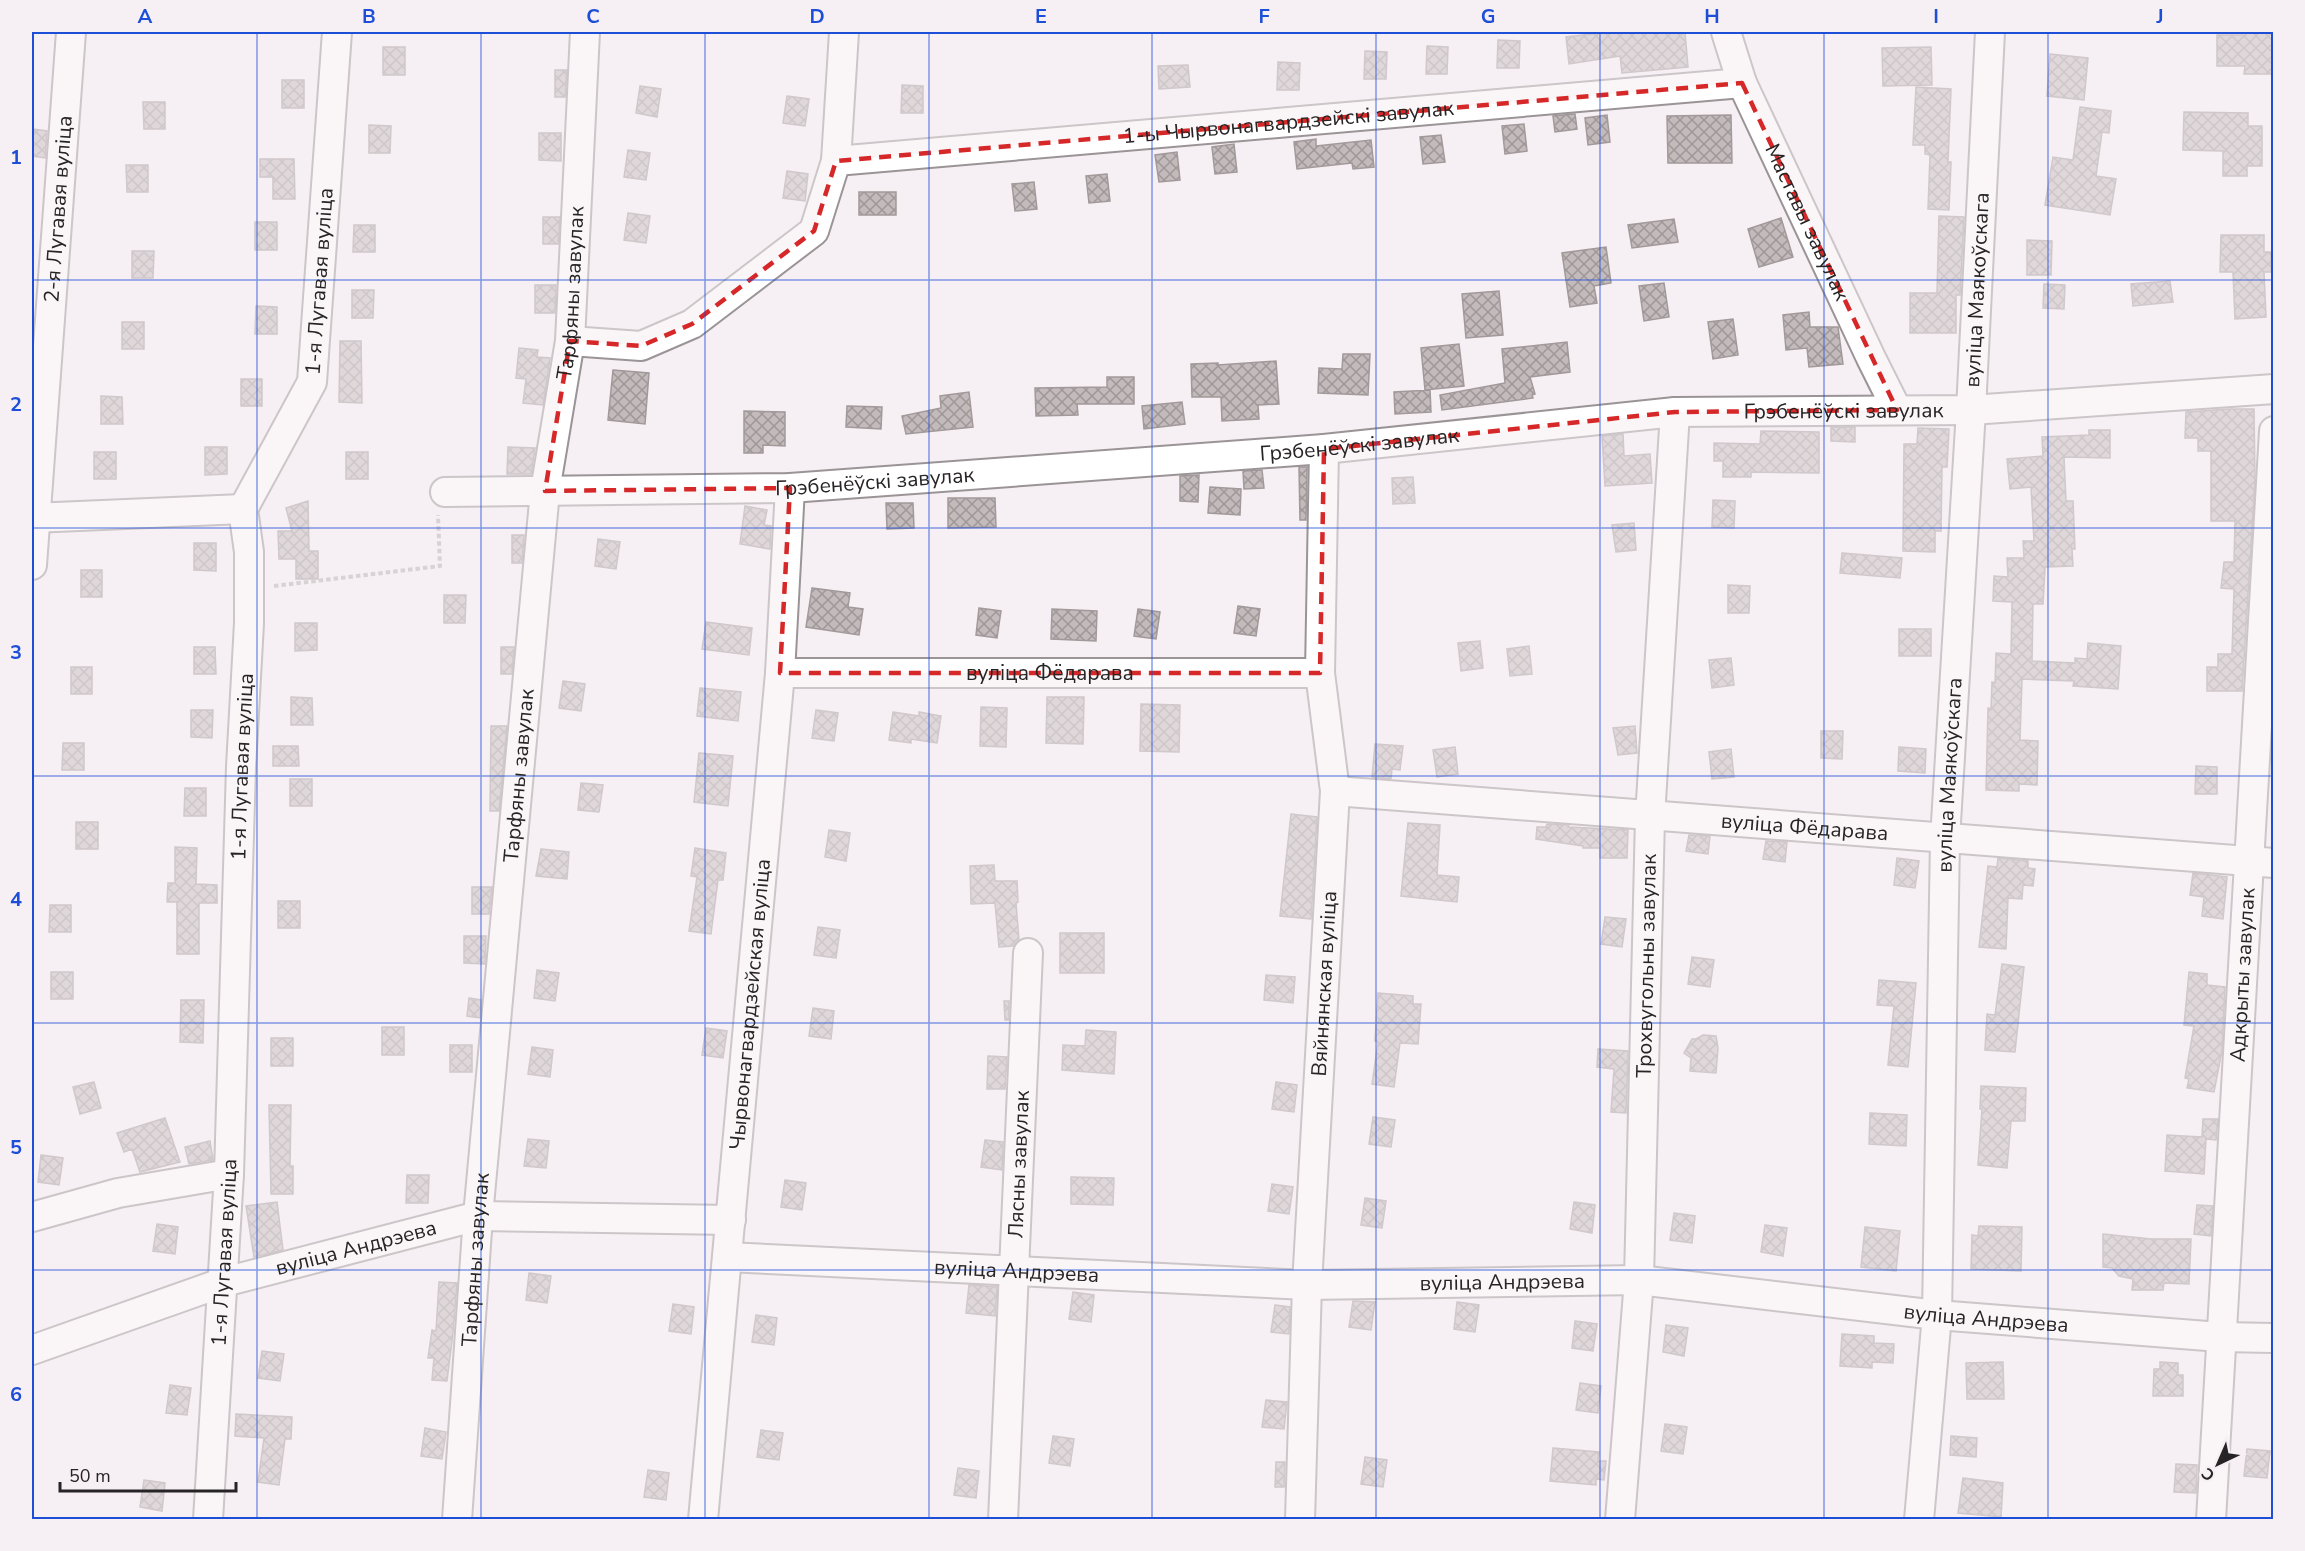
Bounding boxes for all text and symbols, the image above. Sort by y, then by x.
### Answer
text: A [138,3,153,30]
text: B [362,3,376,30]
text: C [586,3,600,30]
text: D [809,3,825,30]
text: E [1035,3,1047,30]
text: F [1258,3,1270,30]
text: G [1481,3,1495,30]
text: H [1704,3,1720,30]
text: I [1933,3,1939,30]
text: J [2155,3,2164,30]
street label: 1-ы Чырвонагвардзейскі завулак [1122,94,1456,150]
street label: 2-я Лугавая вуліца [37,114,79,304]
street label: Маставы завулак [1758,139,1856,306]
text: 1 [10,144,22,171]
street label: 1-я Лугавая вуліца [299,187,340,376]
street label: вуліца Маякоўскага [1958,192,1996,388]
street label: Тарфяны завулак [550,204,591,382]
text: 2 [10,391,22,418]
street label: Грэбенёўскі завулак [1744,396,1945,426]
street label: Грэбенёўскі завулак [1259,421,1461,468]
street label: Грэбенёўскі завулак [775,461,976,502]
text: 3 [10,639,22,666]
street label: вуліца Фёдарава [966,659,1134,687]
street label: 1-я Лугавая вуліца [224,672,260,861]
street label: вуліца Маякоўскага [1930,677,1969,873]
street label: Тарфяны завулак [497,687,541,864]
street label: вуліца Фёдарава [1720,807,1889,847]
street label: Трохвугольны завулак [1630,852,1663,1078]
street label: Чырвонагвардзейская вуліца [723,857,777,1151]
text: 4 [10,886,22,913]
street label: Адкрыты завулак [2224,886,2262,1063]
street label: Вяйнянская вуліца [1305,890,1343,1077]
street label: Лясны завулак [1001,1089,1036,1239]
text: 5 [10,1134,22,1161]
street label: 1-я Лугавая вуліца [205,1158,243,1347]
street label: Тарфяны завулак [455,1171,496,1347]
street label: вуліца Андрэева [272,1213,439,1282]
street label: вуліца Андрэева [933,1253,1100,1289]
street label: вуліца Андрэева [1419,1267,1585,1297]
street label: вуліца Андрэева [1902,1297,2070,1339]
text: 6 [10,1381,22,1408]
north arrow [2188,1434,2248,1494]
scale bar [60,1455,236,1493]
text: С [2197,1462,2220,1486]
text: 50 m [69,1464,111,1488]

